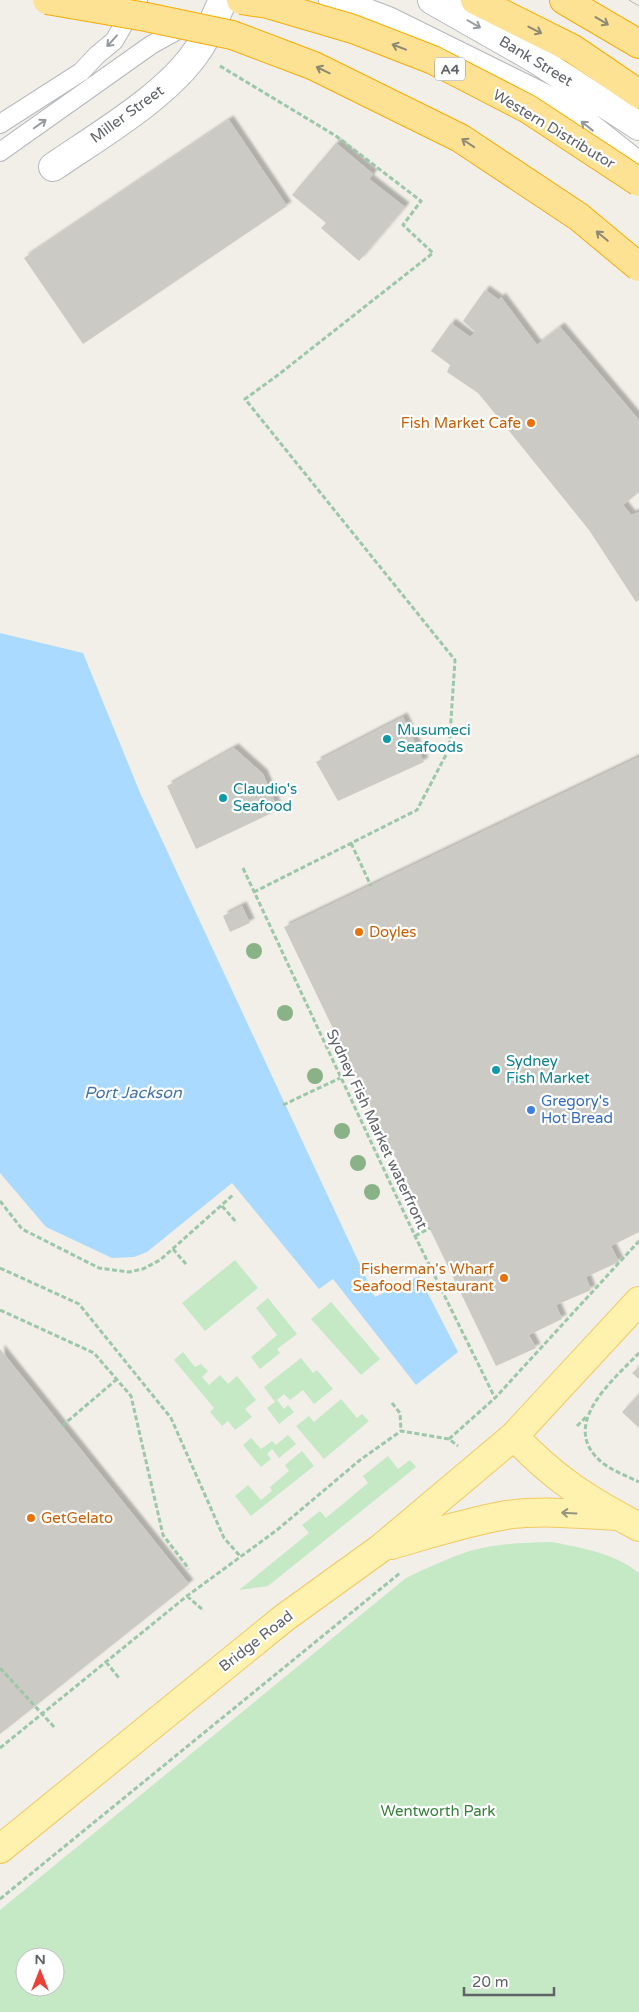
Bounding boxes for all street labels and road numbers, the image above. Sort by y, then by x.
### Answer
street label: Bank Street [496,32,576,90]
road number: A4 [435,58,465,80]
street label: Miller Street [87,81,168,147]
street label: Western Distributor [490,85,619,173]
street label: Sydney Fish Market waterfront [323,1026,431,1232]
street label: Bridge Road [215,1607,297,1675]

